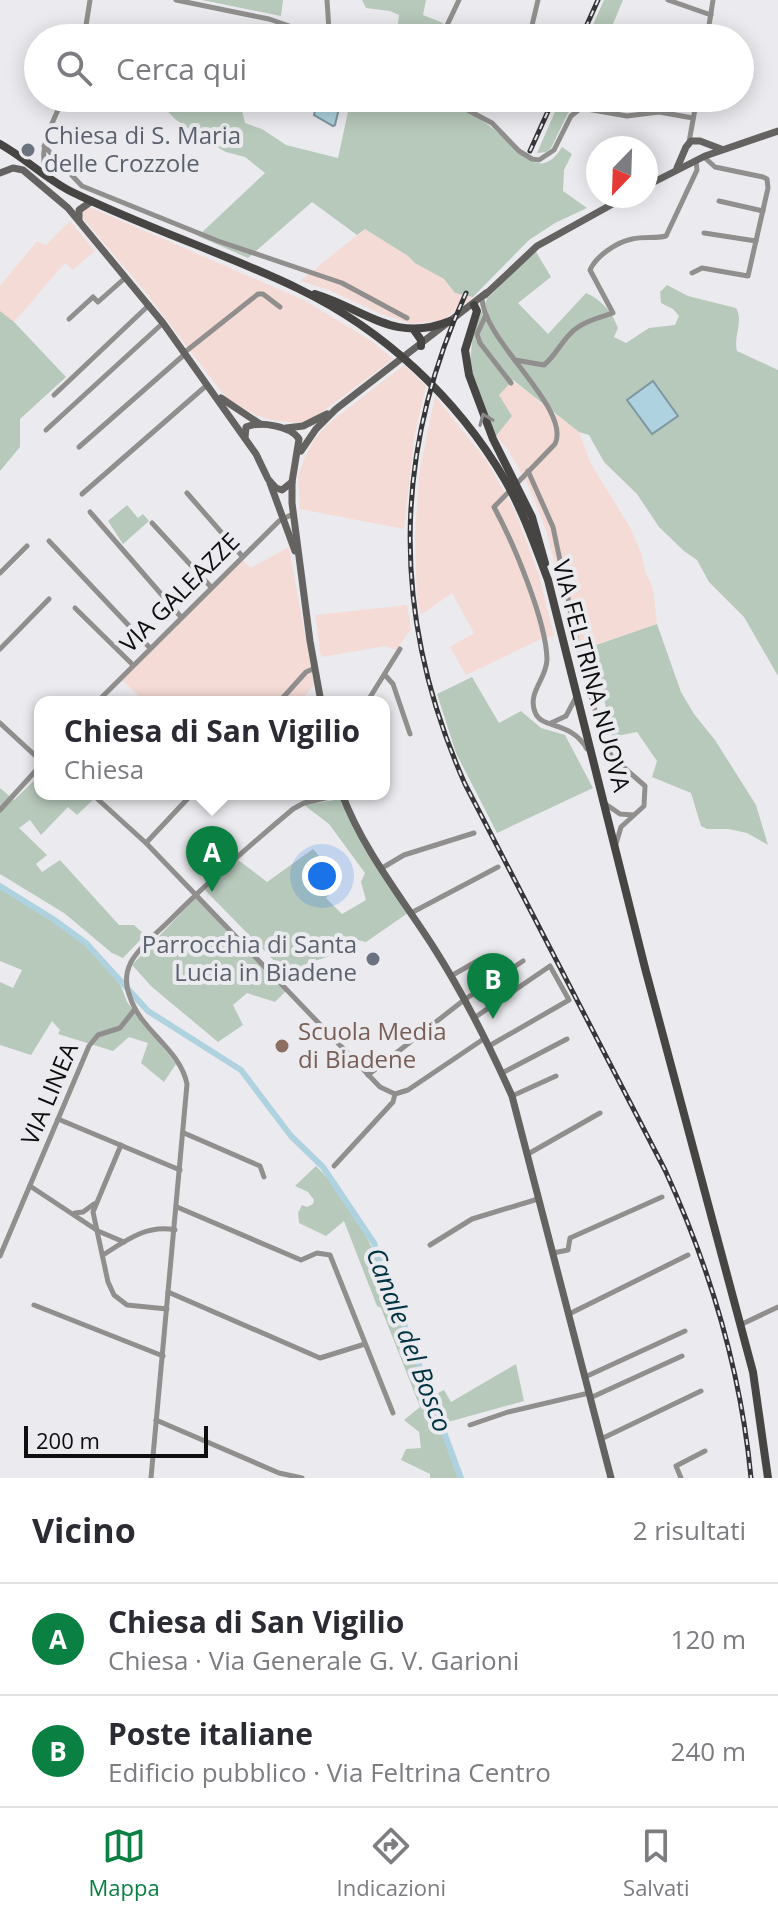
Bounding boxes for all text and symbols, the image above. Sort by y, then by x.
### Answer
search box [24,24,754,112]
icon: search [52,46,96,90]
text: Cerca qui [116,48,247,89]
place label: Chiesa di S. Maria delle Crozzole [44,118,241,179]
north arrow [586,136,658,208]
marker: Chiesa di S. Maria delle Crozzole [19,141,37,159]
one-way arrow [478,413,495,427]
street label: VIA GALEAZZE [112,525,246,659]
street label: VIA FELTRINA NUOVA [546,556,639,796]
popup [34,696,390,800]
text: Chiesa di San Vigilio [64,710,360,751]
text: Chiesa [64,751,144,787]
pin: A [186,826,238,892]
your location [302,856,342,896]
place label: Parrocchia di Santa Lucia in Biadene [142,927,357,988]
marker: Parrocchia di Santa Lucia in Biadene [364,950,382,968]
pin: B [467,953,519,1019]
place label: Scuola Media di Biadene [298,1014,447,1075]
street label: VIA LINEA [12,1036,85,1150]
marker: Scuola Media di Biadene [273,1037,291,1055]
water label: Canale del Bosco [358,1242,462,1437]
scale bar [24,1422,208,1458]
text: 200 m [36,1425,100,1455]
text: Vicino [32,1507,136,1553]
text: 2 risultati [633,1512,746,1548]
text: Chiesa di San Vigilio [108,1601,404,1642]
text: A [49,1621,67,1657]
text: 120 m [671,1621,746,1657]
text: Chiesa · Via Generale G. V. Garioni [108,1642,519,1678]
text: Poste italiane [108,1713,313,1754]
text: B [49,1733,67,1769]
text: 240 m [671,1733,746,1769]
text: Edificio pubblico · Via Feltrina Centro [108,1754,551,1790]
tab: Mappa [88,1824,160,1902]
tab: Indicazioni [337,1824,446,1902]
tab: Salvati [623,1824,690,1902]

